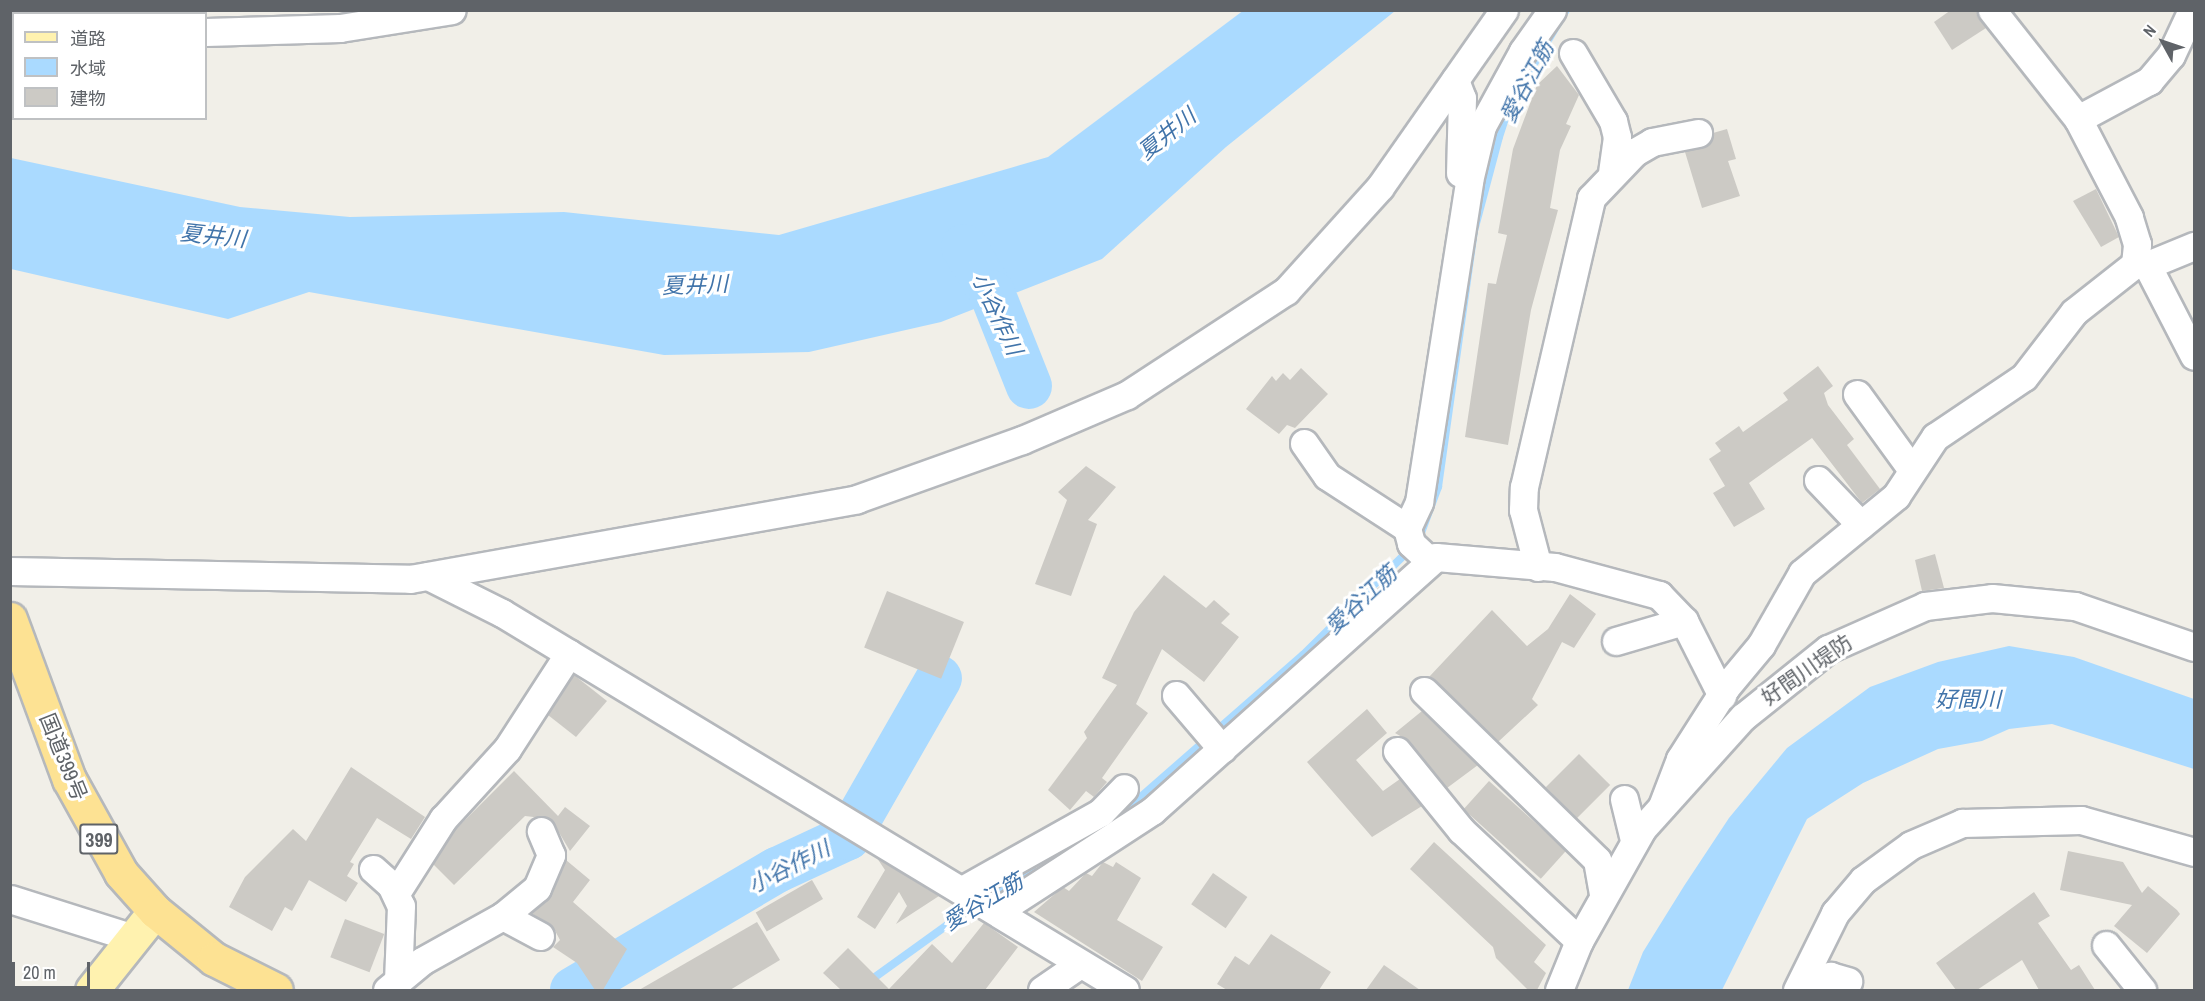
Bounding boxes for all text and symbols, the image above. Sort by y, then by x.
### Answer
legend [12,12,207,120]
north arrow [2133,12,2193,72]
text: N [2138,20,2161,41]
text: 道路 [70,26,106,51]
water label: 愛谷江筋 [1495,37,1559,127]
text: 水域 [70,56,106,81]
text: 建物 [70,86,106,111]
water label: 夏井川 [1133,103,1201,165]
water label: 夏井川 [179,219,247,253]
water label: 小谷作川 [966,269,1028,359]
water label: 夏井川 [662,271,728,299]
water label: 愛谷江筋 [1320,560,1402,640]
street label: 好間川堤防 [1757,630,1857,710]
water label: 好間川 [1935,687,2001,713]
street label: 国道399号 [34,710,92,804]
road number: 399 [78,822,120,856]
water label: 小谷作川 [744,835,834,899]
water label: 愛谷江筋 [938,868,1028,936]
scale bar [15,950,93,988]
text: 20 m [23,960,56,985]

